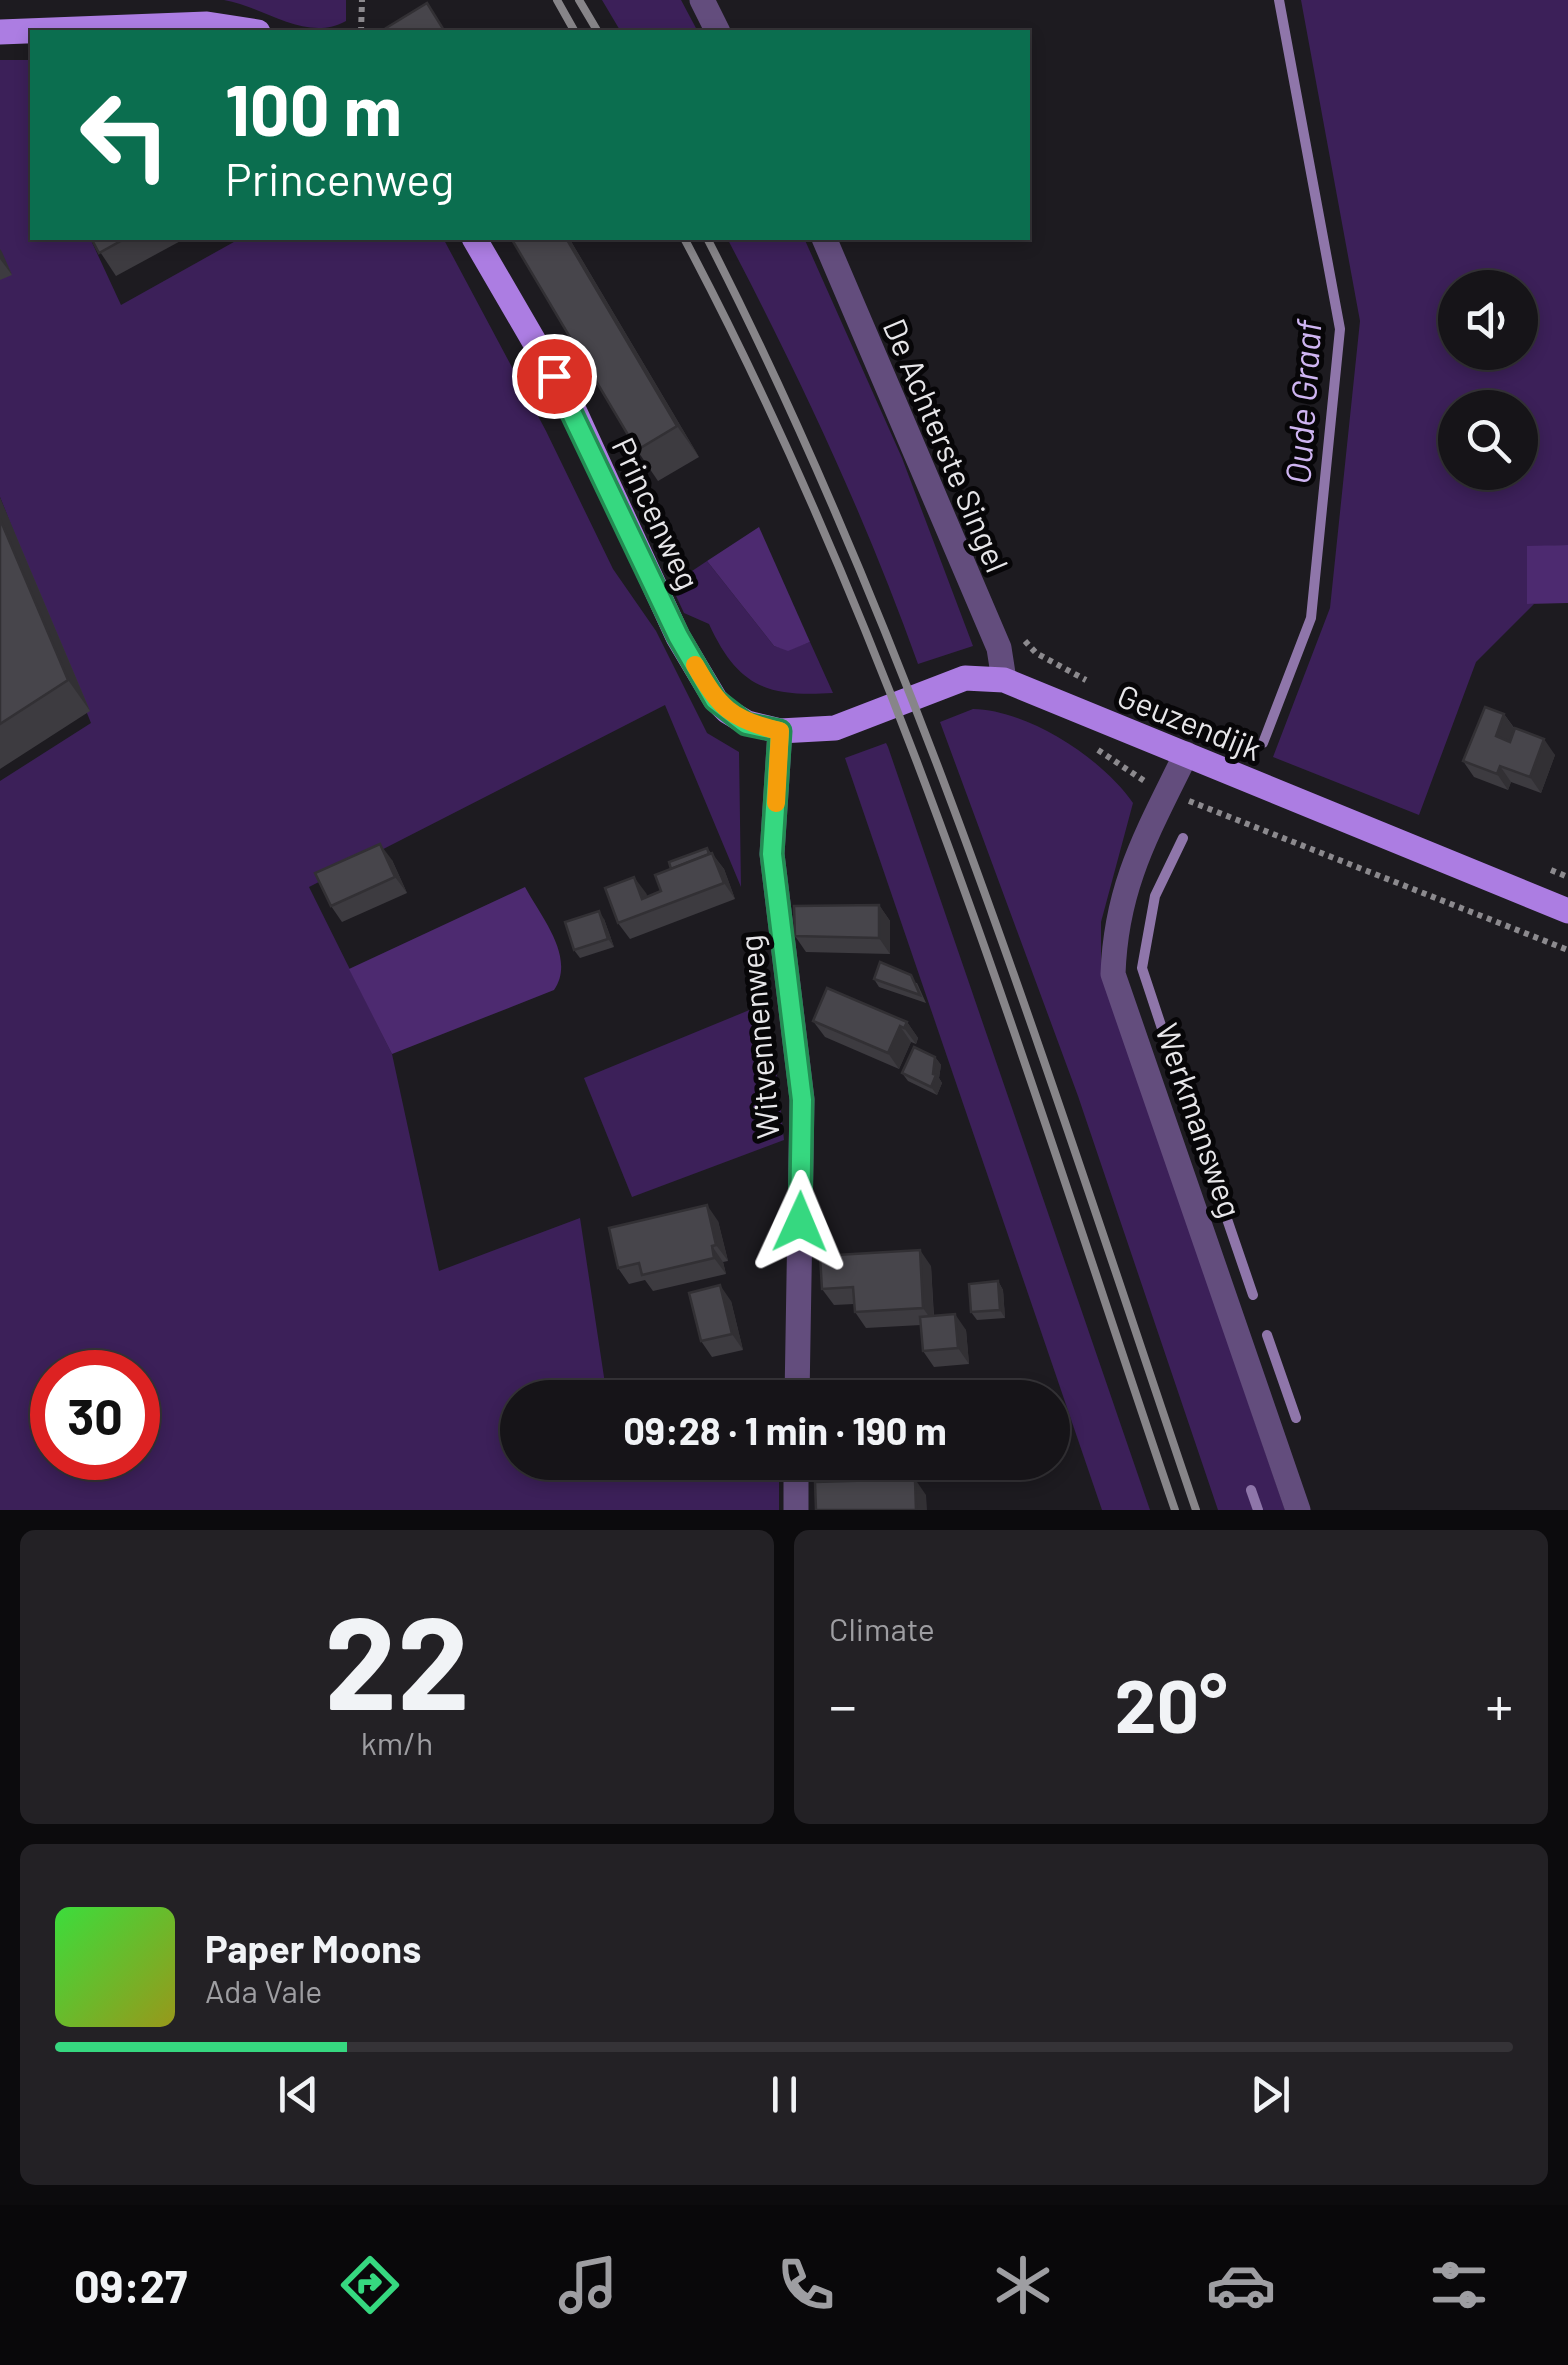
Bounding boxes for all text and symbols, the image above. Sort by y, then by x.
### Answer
text: 100 m [225,66,402,150]
icon: left [60,70,190,200]
text: Princenweg [225,151,454,205]
map controls [1438,270,1538,490]
button: sound [1438,270,1538,370]
street label: De Achterste Singel [876,313,1018,577]
water label: Oude Graaf [1275,318,1329,486]
pin [512,334,597,419]
icon: arrive [527,349,582,404]
button: search [1438,390,1538,490]
street label: Princenweg [605,431,709,595]
street label: Geuzendijk [1113,675,1267,767]
street label: Witvennenweg [730,933,786,1141]
street label: Werkmansweg [1149,1018,1251,1222]
position arrow [748,1170,852,1274]
speed limit sign: 30 [30,1350,160,1480]
text: 09:28 · 1 min · 190 m [623,1407,947,1453]
text: 22 [324,1580,470,1736]
text: Climate [829,1609,935,1647]
text: 20° [1115,1658,1227,1748]
text: − [829,1671,857,1737]
text: + [1485,1671,1513,1737]
text: km/h [361,1723,433,1761]
text: Paper Moons [205,1925,421,1971]
text: Ada Vale [205,1971,322,2009]
icon: previous [271,2067,326,2122]
icon: pause [757,2067,812,2122]
icon: next [1243,2067,1298,2122]
icon: directions [335,2250,405,2320]
icon: music [553,2250,623,2320]
icon: phone [771,2250,841,2320]
icon: climate [988,2250,1058,2320]
icon: car [1206,2250,1276,2320]
icon: filters [1424,2250,1494,2320]
text: 09:27 [74,2258,187,2312]

